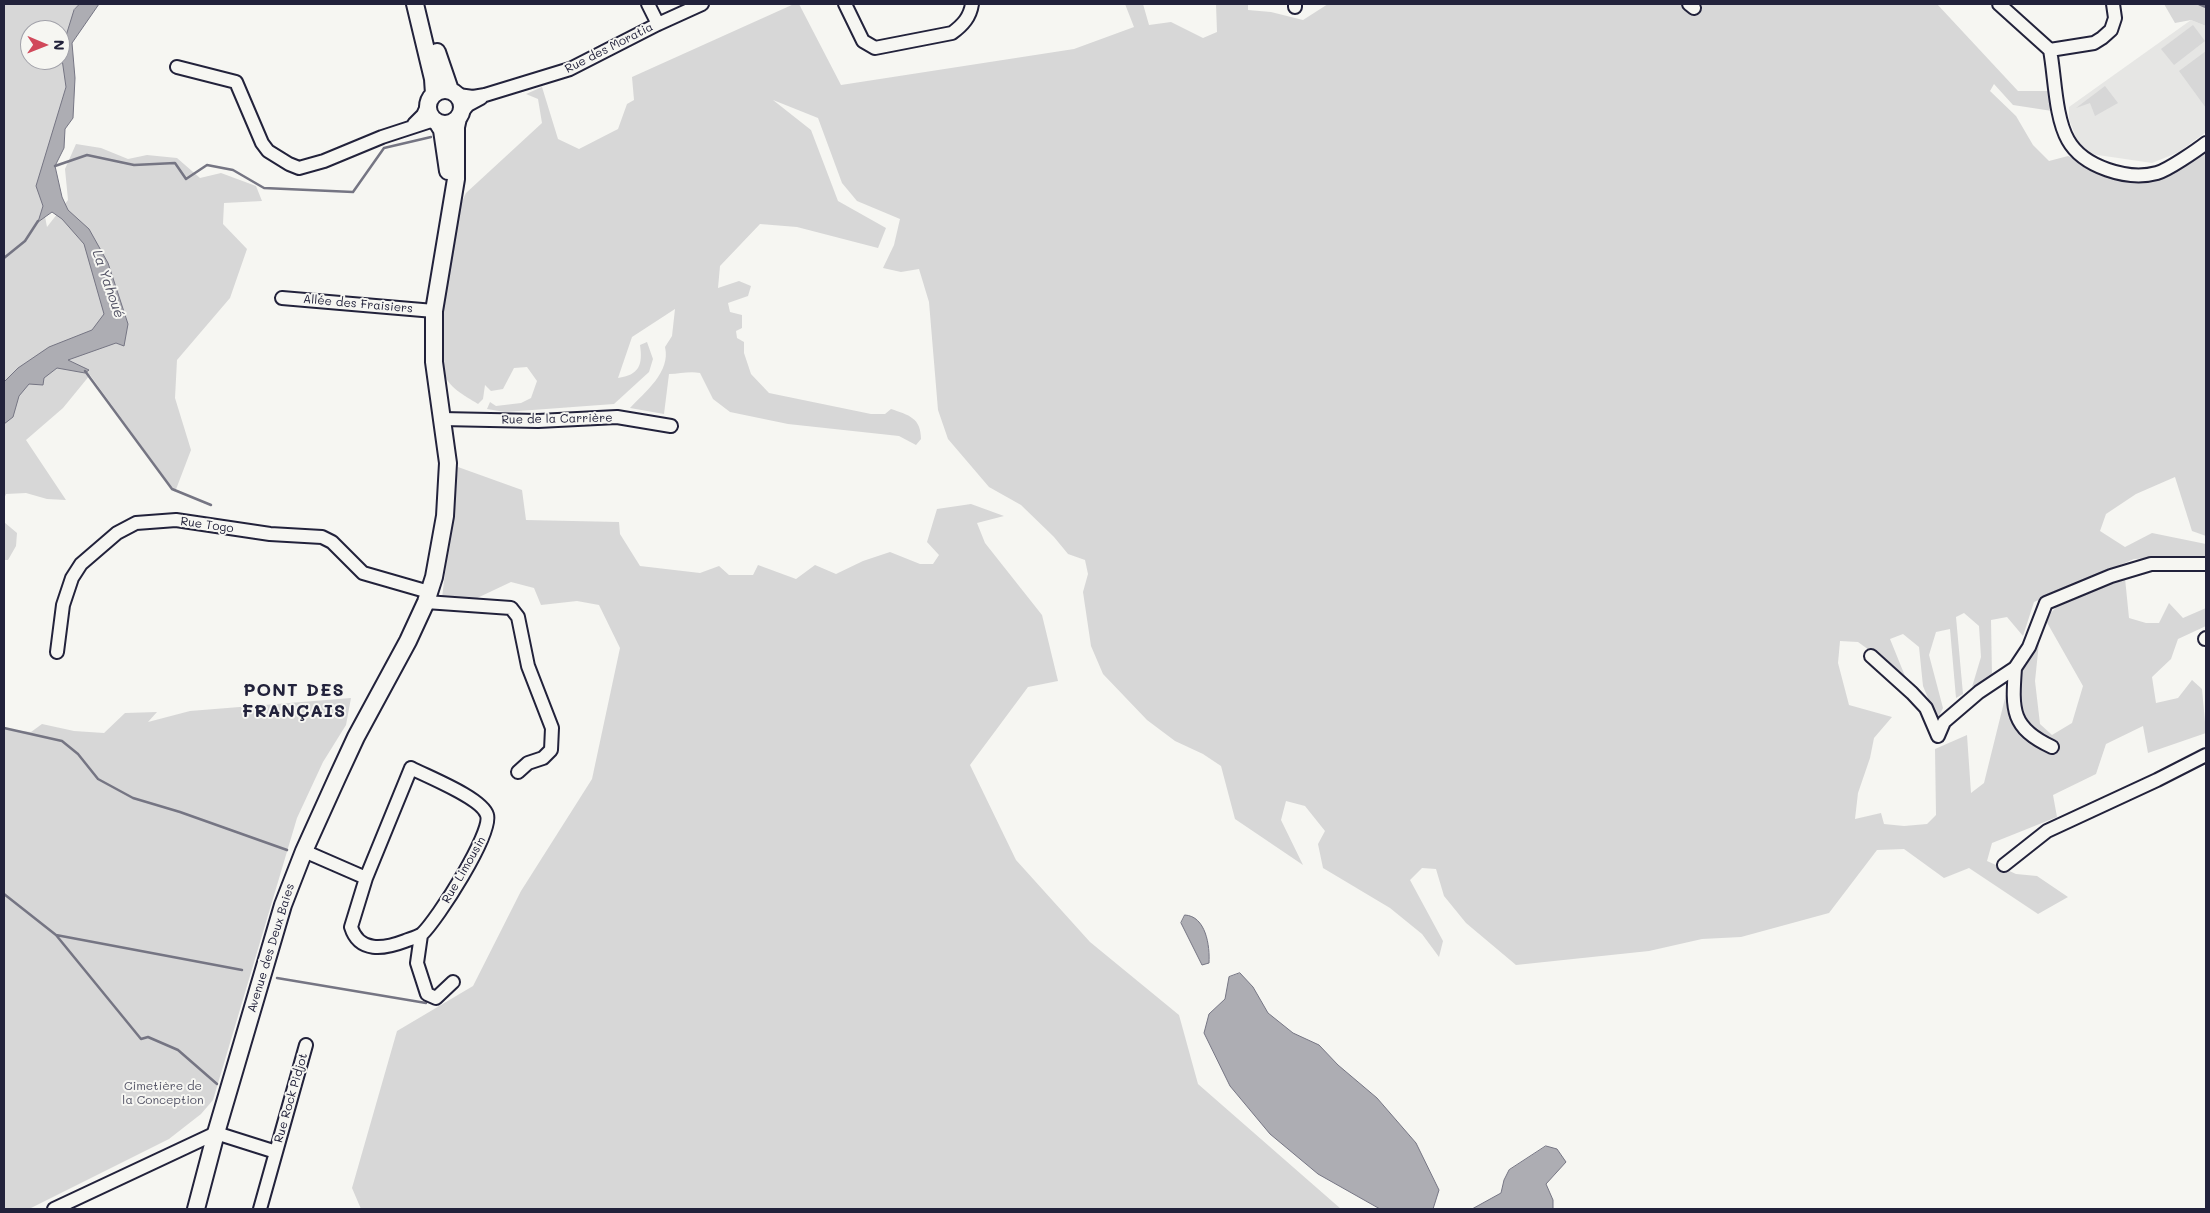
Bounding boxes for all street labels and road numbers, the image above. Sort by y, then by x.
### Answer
street label: Rue des Moratia [563,20,655,76]
street label: Allée des Fraisiers [302,292,414,316]
street label: Rue de la Carrière [501,411,613,427]
street label: Rue Togo [180,514,234,536]
street label: Rue Limousin [439,834,489,906]
street label: Avenue des Deux Baies [245,882,297,1014]
street label: Rue Rock Pidjot [271,1051,311,1145]

